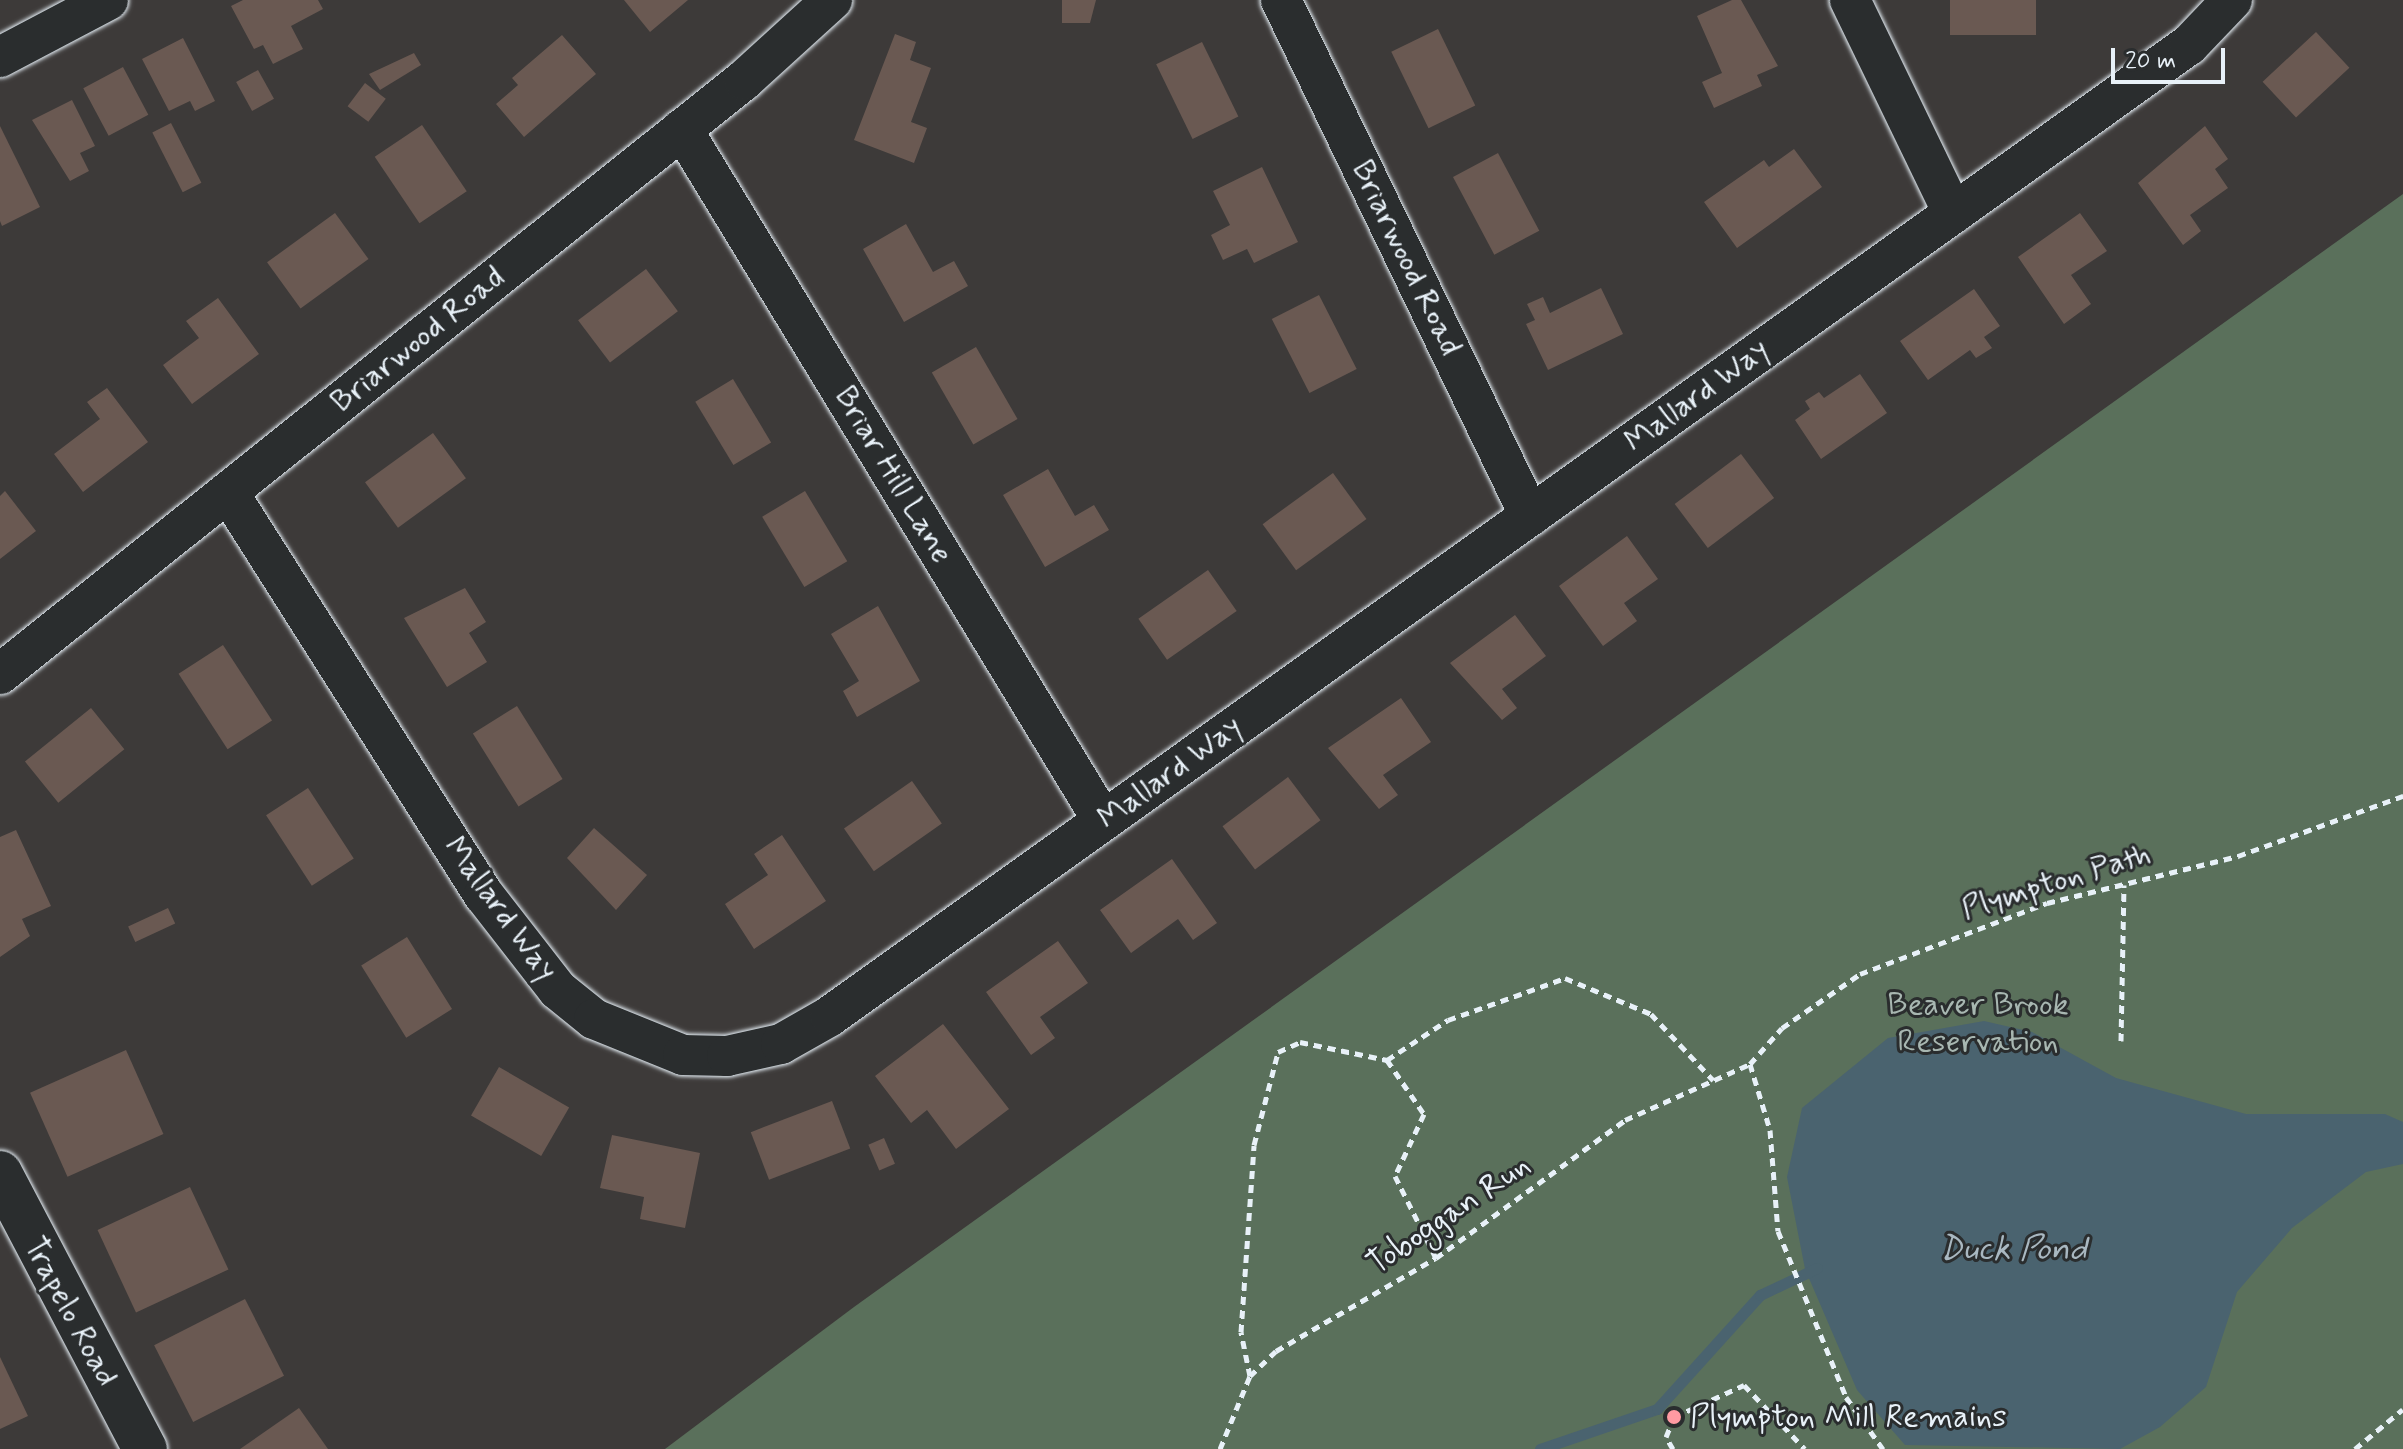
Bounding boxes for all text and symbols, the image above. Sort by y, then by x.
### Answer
scale bar [2115,32,2229,82]
text: 20 m [2125,46,2176,77]
street label: Briarwood Road [1343,156,1469,360]
street label: Briarwood Road [325,260,511,420]
street label: Mallard Way [1615,329,1779,463]
street label: Briar Hill Lane [825,380,961,570]
street label: Mallard Way [1088,706,1252,840]
street label: Mallard Way [433,827,567,991]
street label: Plympton Path [1957,835,2155,929]
park label: Beaver Brook Reservation [1887,987,2069,1062]
street label: Toboggan Run [1361,1147,1537,1283]
water label: Duck Pond [1939,1230,2087,1270]
street label: Trapelo Road [15,1231,125,1393]
place label: Plympton Mill Remains [1690,1398,2009,1436]
marker: Plympton Mill Remains [1665,1408,1683,1426]

